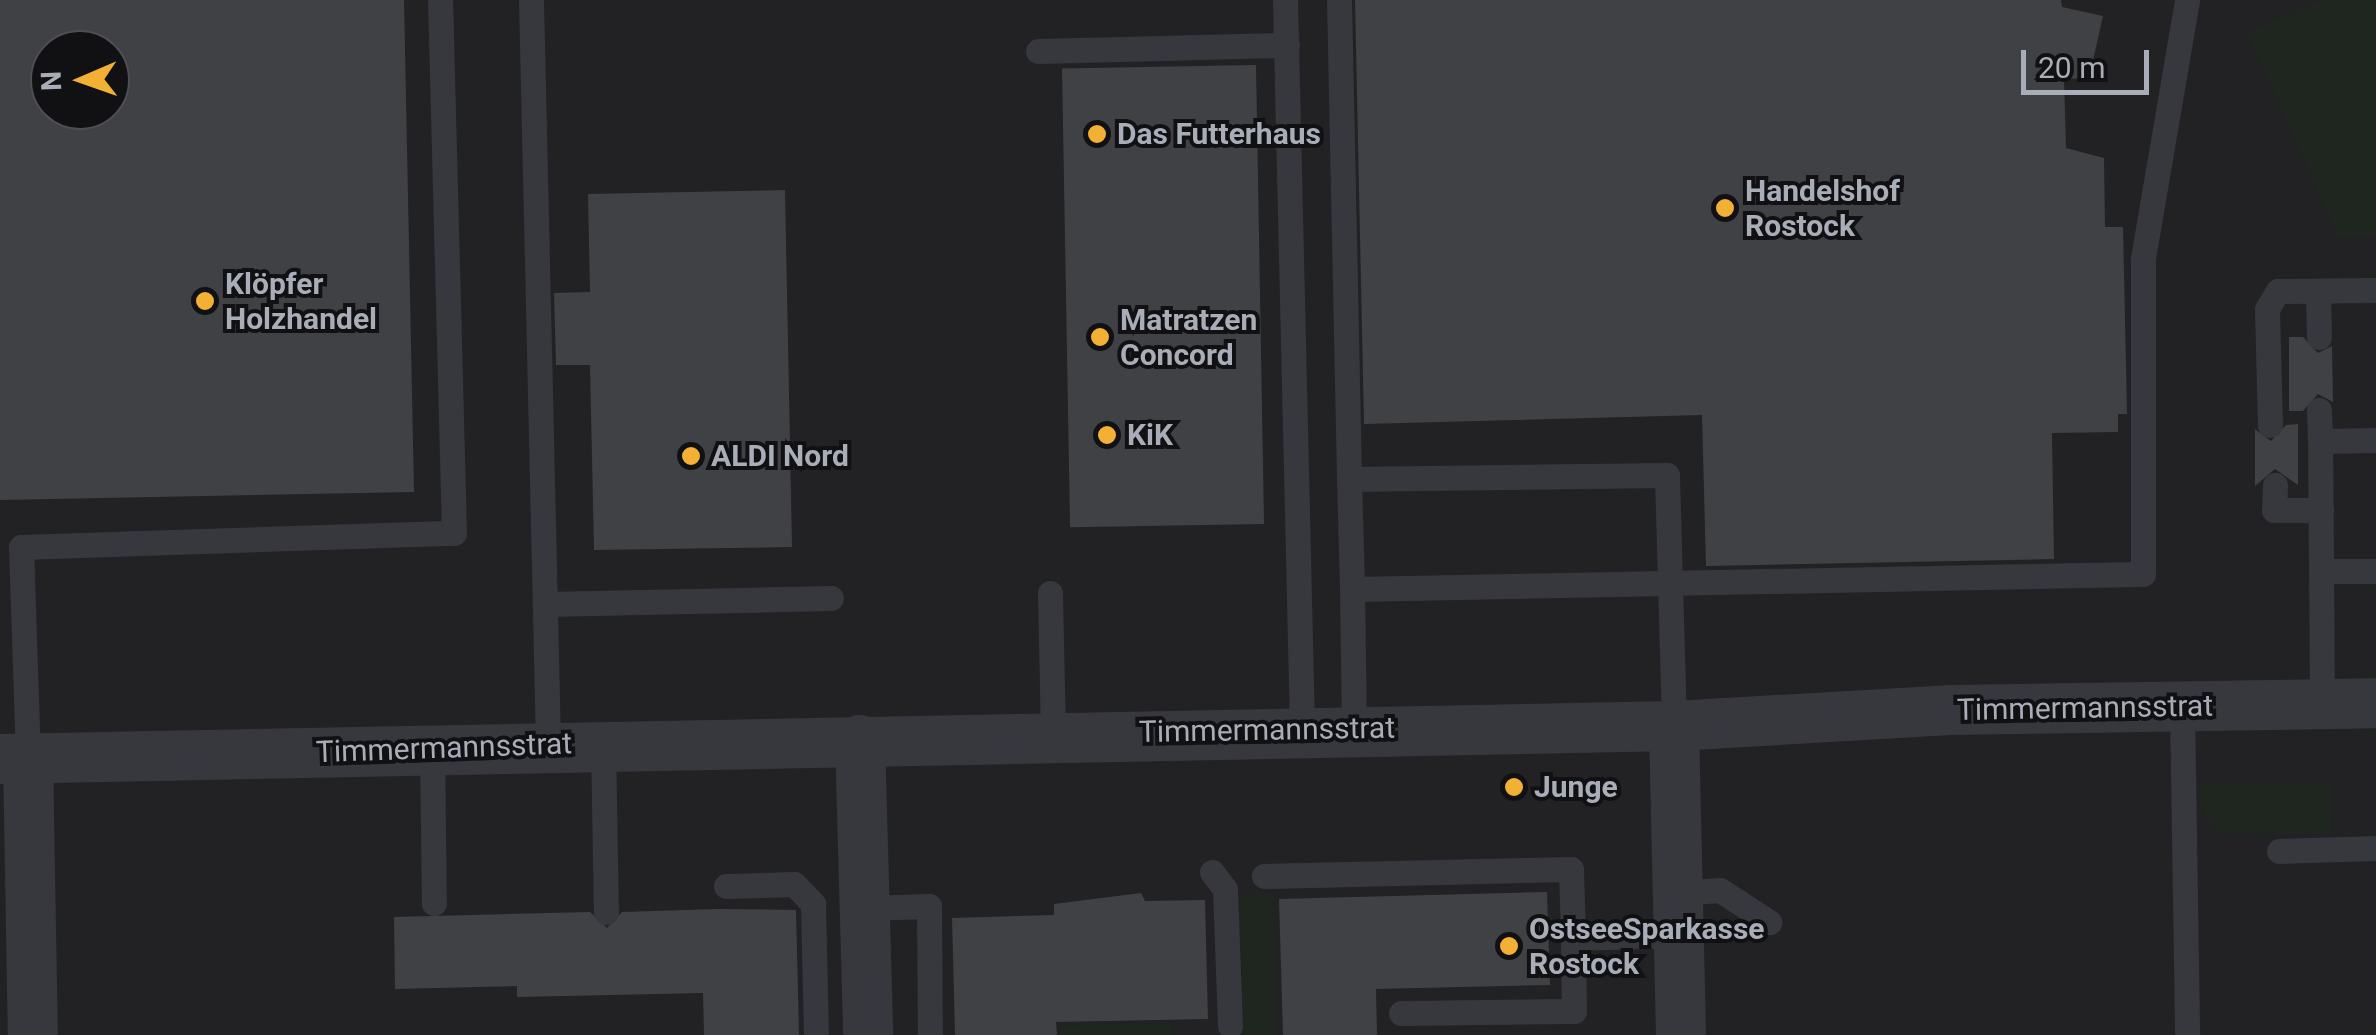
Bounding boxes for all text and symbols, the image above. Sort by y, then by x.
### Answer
north arrow [30,30,130,130]
scale bar [2026,30,2154,92]
text: 20 m [2038,50,2105,85]
text: N [35,71,68,91]
place label: Das Futterhaus [1117,116,1321,152]
marker: Das Futterhaus [1086,123,1108,145]
place label: Handelshof Rostock [1745,173,1900,244]
marker: Handelshof Rostock [1714,197,1736,219]
place label: Klöpfer Holzhandel [225,266,377,336]
marker: Klöpfer Holzhandel [194,290,216,312]
place label: Matratzen Concord [1120,302,1257,372]
marker: Matratzen Concord [1089,326,1111,348]
place label: KiK [1127,417,1173,453]
marker: KiK [1096,424,1118,446]
place label: ALDI Nord [711,438,849,474]
marker: ALDI Nord [680,445,702,467]
street label: Timmermannsstrat [1957,688,2213,728]
street label: Timmermannsstrat [1139,710,1395,750]
street label: Timmermannsstrat [315,726,573,770]
place label: Junge [1534,769,1618,805]
marker: Junge [1503,776,1525,798]
place label: OstseeSparkasse Rostock [1529,911,1765,982]
marker: OstseeSparkasse Rostock [1498,935,1520,957]

